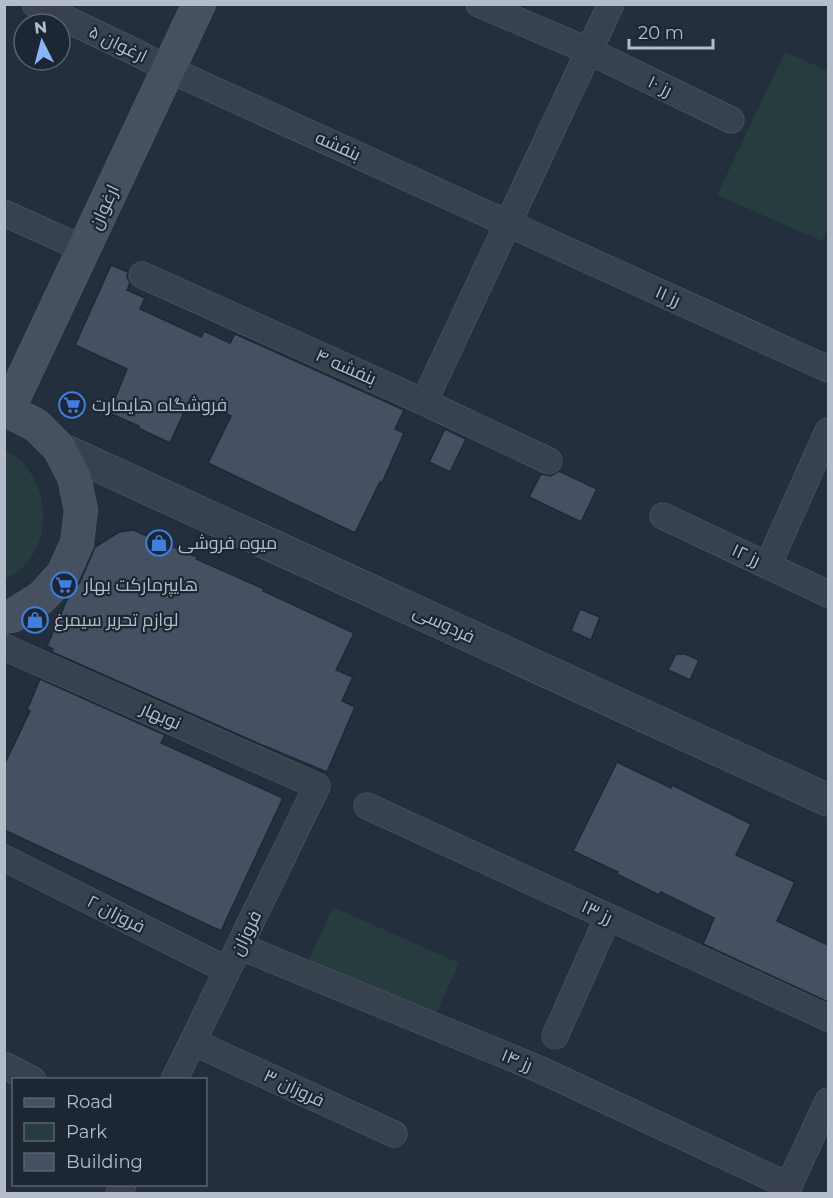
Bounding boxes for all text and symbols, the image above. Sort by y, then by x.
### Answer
north arrow [12,12,72,72]
scale bar [629,12,713,50]
text: N [33,17,48,38]
street label: ارغوان ۵ [85,21,151,67]
text: 20 m [638,22,684,44]
street label: رز ۱۰ [644,71,676,101]
street label: بنفشه [312,126,364,166]
street label: ارغوان [84,181,124,233]
street label: رز ۱۱ [652,281,684,311]
street label: بنفشه ۴ [312,344,380,390]
supermarket icon: فروشگاه هایمارت [57,390,87,420]
place label: فروشگاه هایمارت [92,394,227,416]
shop icon: میوه فروشی [144,528,174,558]
place label: میوه فروشی [178,532,277,554]
street label: رز ۱۲ [728,539,764,571]
supermarket icon: هایپرمارکت بهار [49,570,79,600]
place label: هایپرمارکت بهار [83,574,198,597]
street label: فردوسی [410,600,478,648]
shop icon: لوازم تحریر سیمرغ [20,605,50,635]
place label: لوازم تحریر سیمرغ [54,609,179,632]
street label: نوبهار [136,697,185,735]
street label: فروزان ۲ [83,890,149,938]
street label: رز ۱۳ [578,895,616,929]
street label: فروزان [226,907,266,959]
street label: رز ۱۴ [498,1044,536,1076]
street label: فروزان ۳ [260,1064,328,1112]
legend [12,1078,207,1186]
text: Road [66,1091,113,1113]
text: Park [66,1121,107,1143]
text: Building [66,1151,143,1173]

